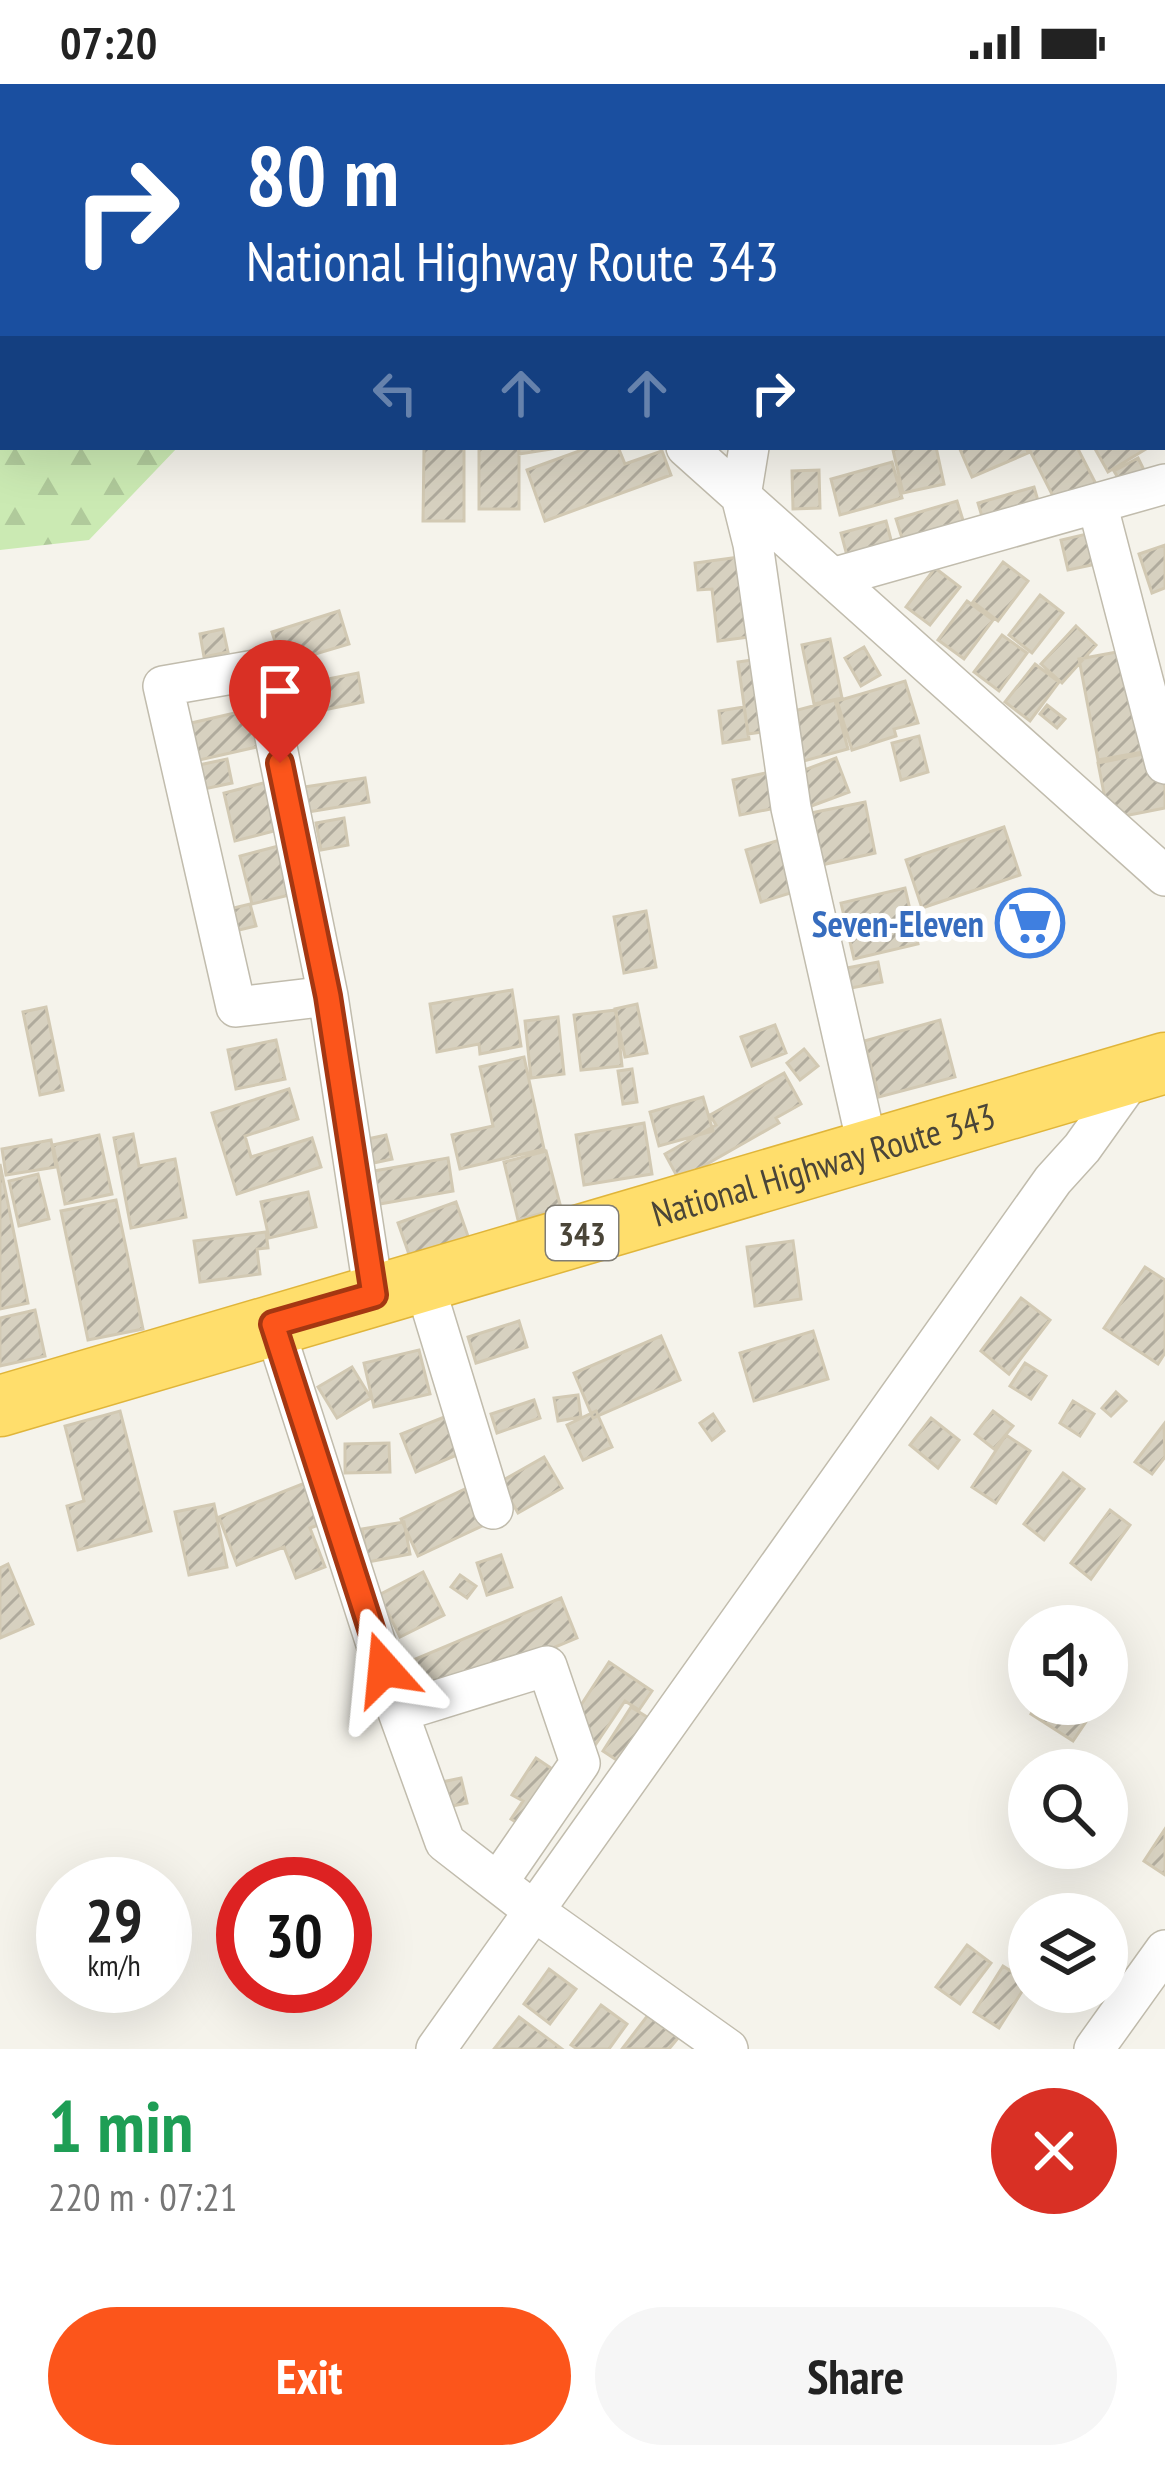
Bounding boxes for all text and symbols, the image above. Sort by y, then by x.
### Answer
text: 07:20 [60,13,157,71]
text: 80 m [246,120,399,229]
icon: right [48,132,204,288]
text: National Highway Route 343 [246,226,779,296]
icon: left [362,360,428,426]
icon: ahead [488,360,554,426]
icon: ahead [614,360,680,426]
icon: right [740,360,806,426]
pin [229,640,331,763]
icon: arrive [247,658,313,724]
supermarket icon: Seven-Eleven [995,888,1065,958]
place label: Seven-Eleven [812,900,984,947]
street label: National Highway Route 343 [646,1091,1000,1236]
road number: 343 [546,1206,618,1260]
map controls [1008,1605,1128,2013]
button: sound [1008,1605,1128,1725]
position arrow [321,1606,447,1732]
button: search [1008,1749,1128,1869]
speed limit sign: 30 [216,1857,372,2013]
text: 29 [85,1881,143,1959]
button: layers [1008,1893,1128,2013]
text: km/h [87,1945,141,1984]
text: 1 min [48,2079,193,2172]
button: close [991,2088,1117,2214]
text: 220 m · 07:21 [48,2171,237,2222]
button: Exit [48,2307,571,2445]
button: Share [595,2307,1117,2445]

